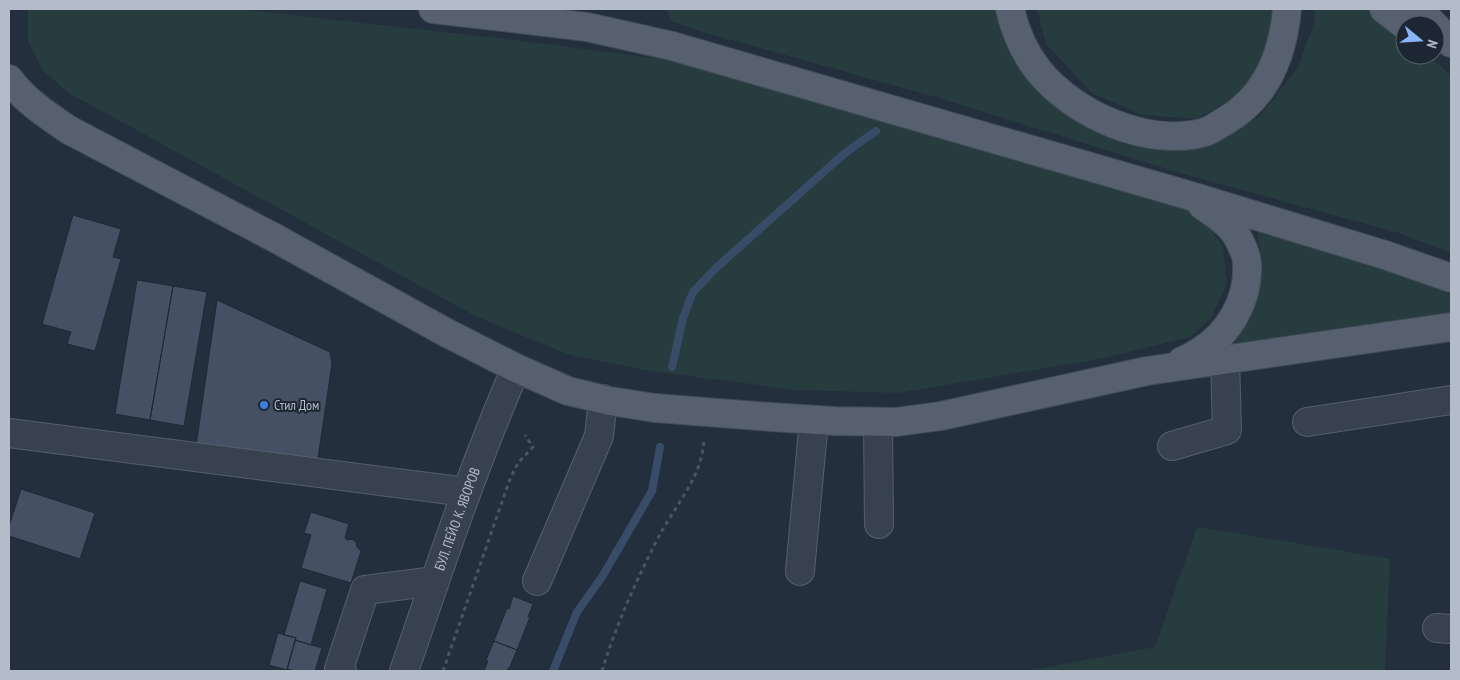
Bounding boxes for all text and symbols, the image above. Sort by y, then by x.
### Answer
north arrow [1395,15,1445,65]
text: N [1423,38,1442,50]
place label: Стил Дом [274,396,319,414]
marker: Стил Дом [258,399,270,411]
street label: БУЛ. ПЕЙО К. ЯВОРОВ [430,465,484,573]

